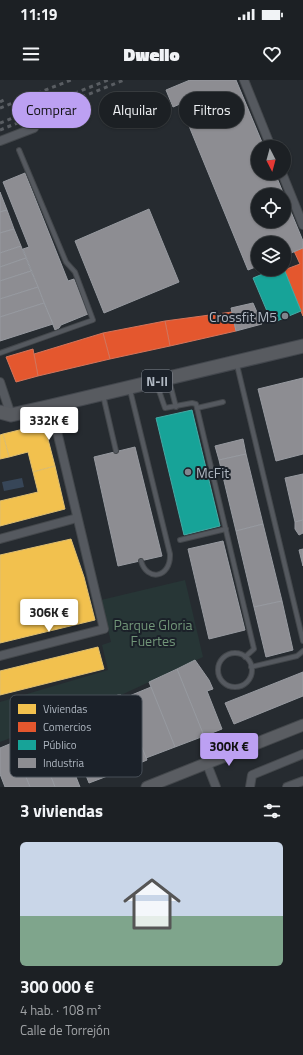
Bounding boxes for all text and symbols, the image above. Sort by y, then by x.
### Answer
text: 11:19 [20,3,57,26]
text: Dwello [123,41,180,68]
icon: menu [20,43,42,65]
icon: heart [261,43,283,65]
chip: Comprar [12,92,91,128]
chip: Alquilar [99,92,171,128]
chip: Filtros [179,92,244,128]
north arrow [251,140,291,180]
map controls [251,140,291,276]
button: locate [251,188,291,228]
button: layers [251,236,291,276]
place label: Crossfit M5 [209,306,277,327]
marker: Crossfit M5 [280,311,290,321]
road number: N-II [142,370,172,392]
pin: 332K € [16,407,82,441]
text: 332K € [29,410,69,430]
place label: McFit [196,462,229,483]
marker: McFit [183,467,193,477]
pin: 306K € [16,599,82,633]
text: 306K € [29,602,69,622]
park label: Parque Gloria Fuertes [113,614,193,651]
legend [10,695,142,777]
text: Viviendas [43,701,87,717]
text: Comercios [43,719,91,735]
pin: 300K € [196,733,262,767]
text: 300K € [209,736,249,756]
text: Público [43,737,77,753]
text: Industria [43,755,84,771]
text: 3 viviendas [20,798,103,824]
icon: filters [261,800,283,822]
icon: home [116,868,188,940]
text: 300 000 € [20,974,94,1000]
text: 4 hab. · 108 m² [20,1000,101,1020]
text: Calle de Torrejón [20,1020,110,1040]

